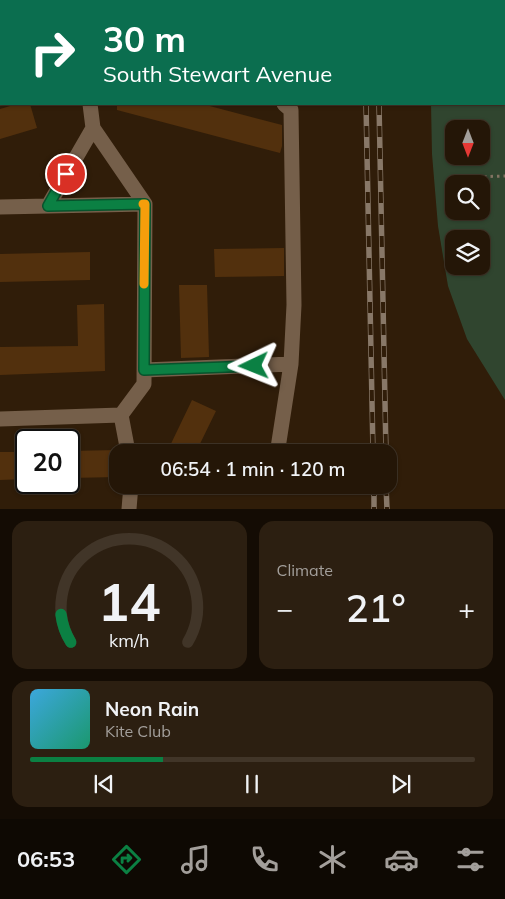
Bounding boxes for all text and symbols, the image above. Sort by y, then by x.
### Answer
text: 30 m [103,17,186,61]
icon: right [20,20,85,85]
text: South Stewart Avenue [103,60,332,88]
north arrow [445,120,490,165]
map controls [445,120,490,275]
pin [45,153,87,195]
icon: arrive [52,160,80,188]
button: search [445,175,490,220]
button: layers [445,230,490,275]
position arrow [227,339,279,391]
speed limit sign: 20 [15,429,80,494]
text: 06:54 · 1 min · 120 m [160,457,346,481]
text: Climate [277,560,333,580]
text: 14 [98,569,160,634]
text: 21° [346,584,406,632]
text: − [277,591,293,626]
text: + [458,591,475,626]
text: km/h [109,629,149,651]
text: Neon Rain [105,697,199,721]
text: Kite Club [105,721,171,741]
icon: previous [90,770,118,798]
icon: pause [238,770,266,798]
icon: next [387,770,415,798]
icon: directions [109,842,144,877]
icon: music [178,842,213,877]
icon: phone [247,842,282,877]
icon: climate [315,842,350,877]
icon: car [384,842,419,877]
icon: filters [453,842,488,877]
text: 06:53 [17,845,75,873]

